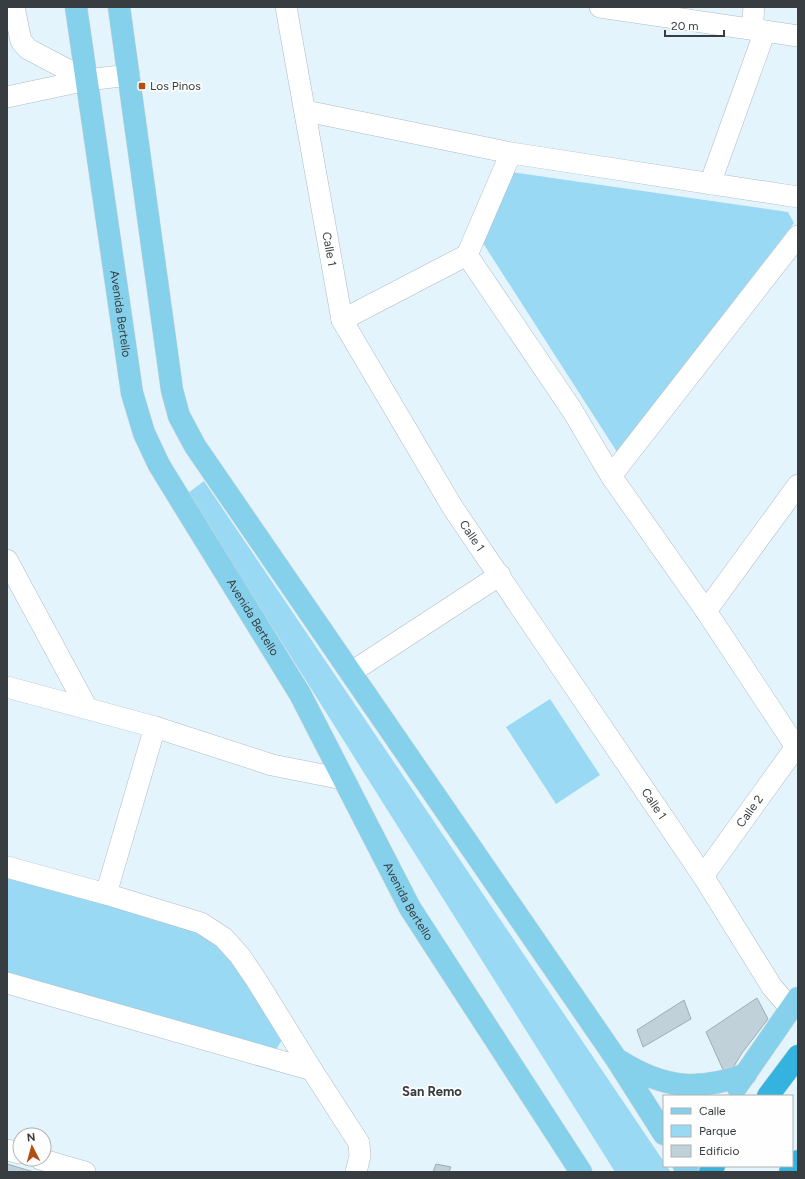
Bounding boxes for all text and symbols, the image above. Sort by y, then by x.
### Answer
scale bar [665,12,724,38]
text: 20 m [671,19,699,33]
place label: Los Pinos [150,79,201,93]
marker: Los Pinos [137,81,147,91]
street label: Calle 1 [319,231,339,267]
street label: Avenida Bertello [107,269,134,358]
street label: Calle 1 [456,518,487,554]
street label: Avenida Bertello [224,576,282,658]
street label: Calle 1 [639,786,670,822]
street label: Calle 2 [733,792,766,830]
street label: Avenida Bertello [381,860,436,943]
district label: San Remo [402,1084,462,1099]
legend [663,1095,793,1167]
text: Calle [699,1104,726,1118]
text: Parque [699,1124,737,1138]
north arrow [12,1127,52,1167]
text: N [26,1131,36,1144]
text: Edificio [699,1144,739,1158]

